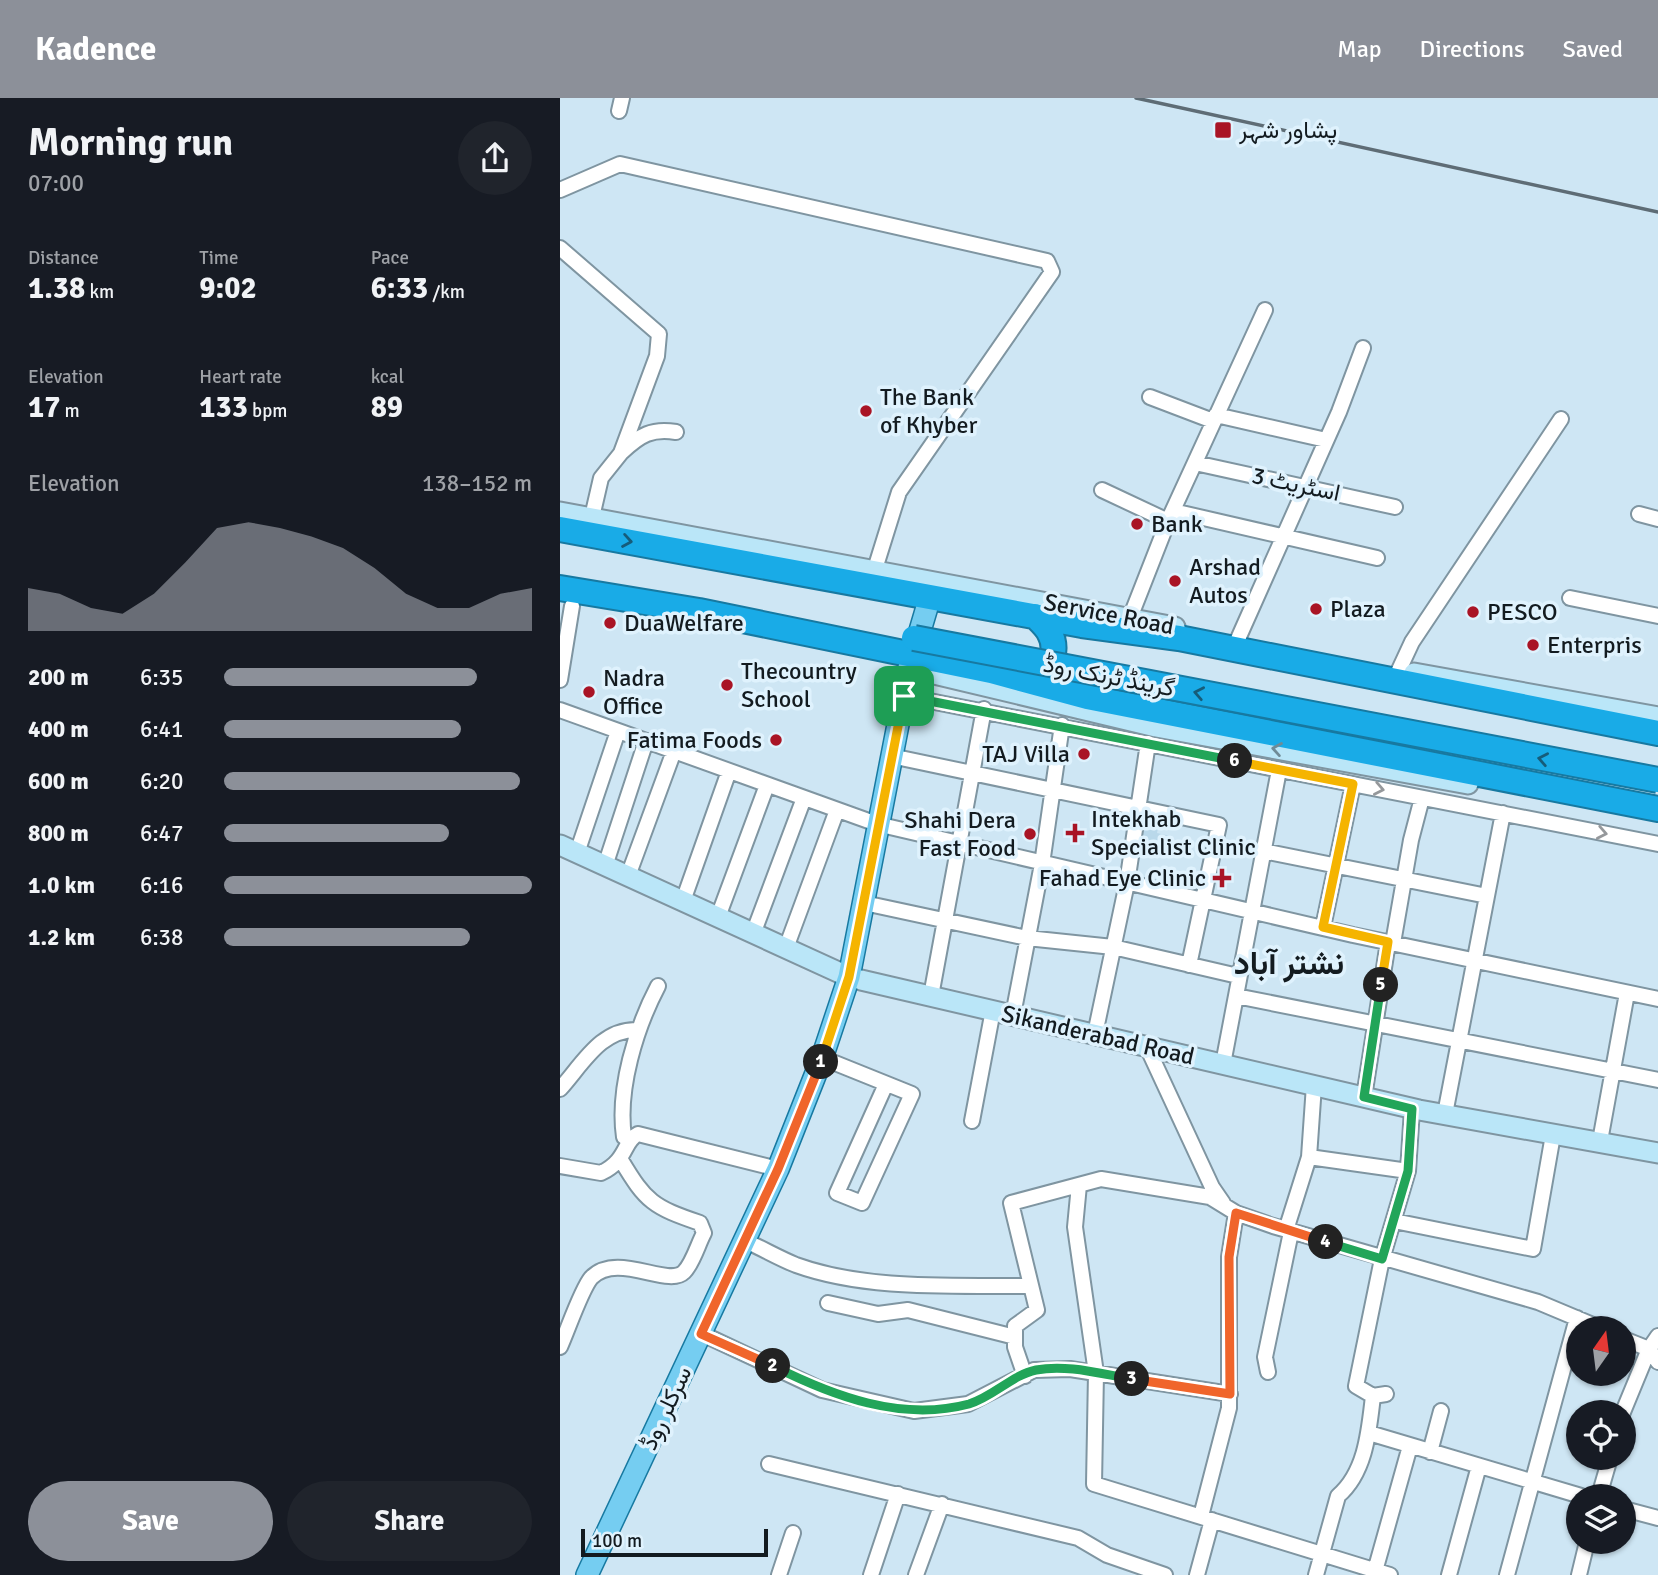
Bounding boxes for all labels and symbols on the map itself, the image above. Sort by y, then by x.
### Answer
place label: پشاور شہر [1238,115,1337,146]
marker: پشاور شہر [1213,120,1233,140]
place label: The Bank of Khyber [880,382,978,440]
marker: The Bank of Khyber [858,403,874,419]
street label: اسٹریٹ 3 [1249,460,1343,508]
place label: Bank [1151,509,1203,539]
marker: Bank [1129,516,1145,532]
one-way arrow [621,533,633,548]
place label: Arshad Autos [1189,552,1261,610]
marker: Arshad Autos [1167,573,1183,589]
street label: Service Road [1041,587,1177,641]
place label: Plaza [1330,594,1386,624]
place label: PESCO [1487,597,1558,627]
marker: Plaza [1308,601,1324,617]
marker: PESCO [1465,604,1481,620]
place label: DuaWelfare [624,608,744,638]
marker: DuaWelfare [602,615,618,631]
place label: Enterpris [1547,630,1642,660]
marker: Enterpris [1525,637,1541,653]
street label: گرینڈ ٹرنک روڈ [1041,649,1177,703]
place label: Thecountry School [741,656,857,714]
place label: Nadra Office [603,663,665,721]
pin [874,666,934,726]
marker: Thecountry School [719,677,735,693]
marker: Nadra Office [581,684,597,700]
one-way arrow [1193,686,1205,701]
place label: Fatima Foods [627,725,762,755]
marker: Fatima Foods [768,732,784,748]
place label: TAJ Villa [982,739,1070,769]
one-way arrow [1271,742,1283,757]
pin: 6 [1218,744,1252,778]
marker: TAJ Villa [1076,746,1092,762]
one-way arrow [1537,752,1549,767]
one-way arrow [1373,781,1385,796]
place label: Intekhab Specialist Clinic [1091,804,1256,862]
place label: Shahi Dera Fast Food [904,805,1016,863]
marker: Intekhab Specialist Clinic [1065,823,1085,843]
one-way arrow [1596,824,1608,839]
marker: Shahi Dera Fast Food [1022,826,1038,842]
place label: Fahad Eye Clinic [1039,863,1206,893]
marker: Fahad Eye Clinic [1212,868,1232,888]
district label: نشتر آباد [1234,944,1344,983]
pin: 5 [1364,968,1398,1002]
street label: Sikanderabad Road [999,998,1197,1072]
pin: 1 [804,1044,838,1080]
pin: 4 [1308,1224,1344,1260]
north arrow [1566,1316,1636,1386]
pin: 2 [756,1348,790,1384]
street label: سرکلر روڈ [634,1361,698,1455]
pin: 3 [1114,1362,1150,1396]
scale bar [581,1526,768,1558]

